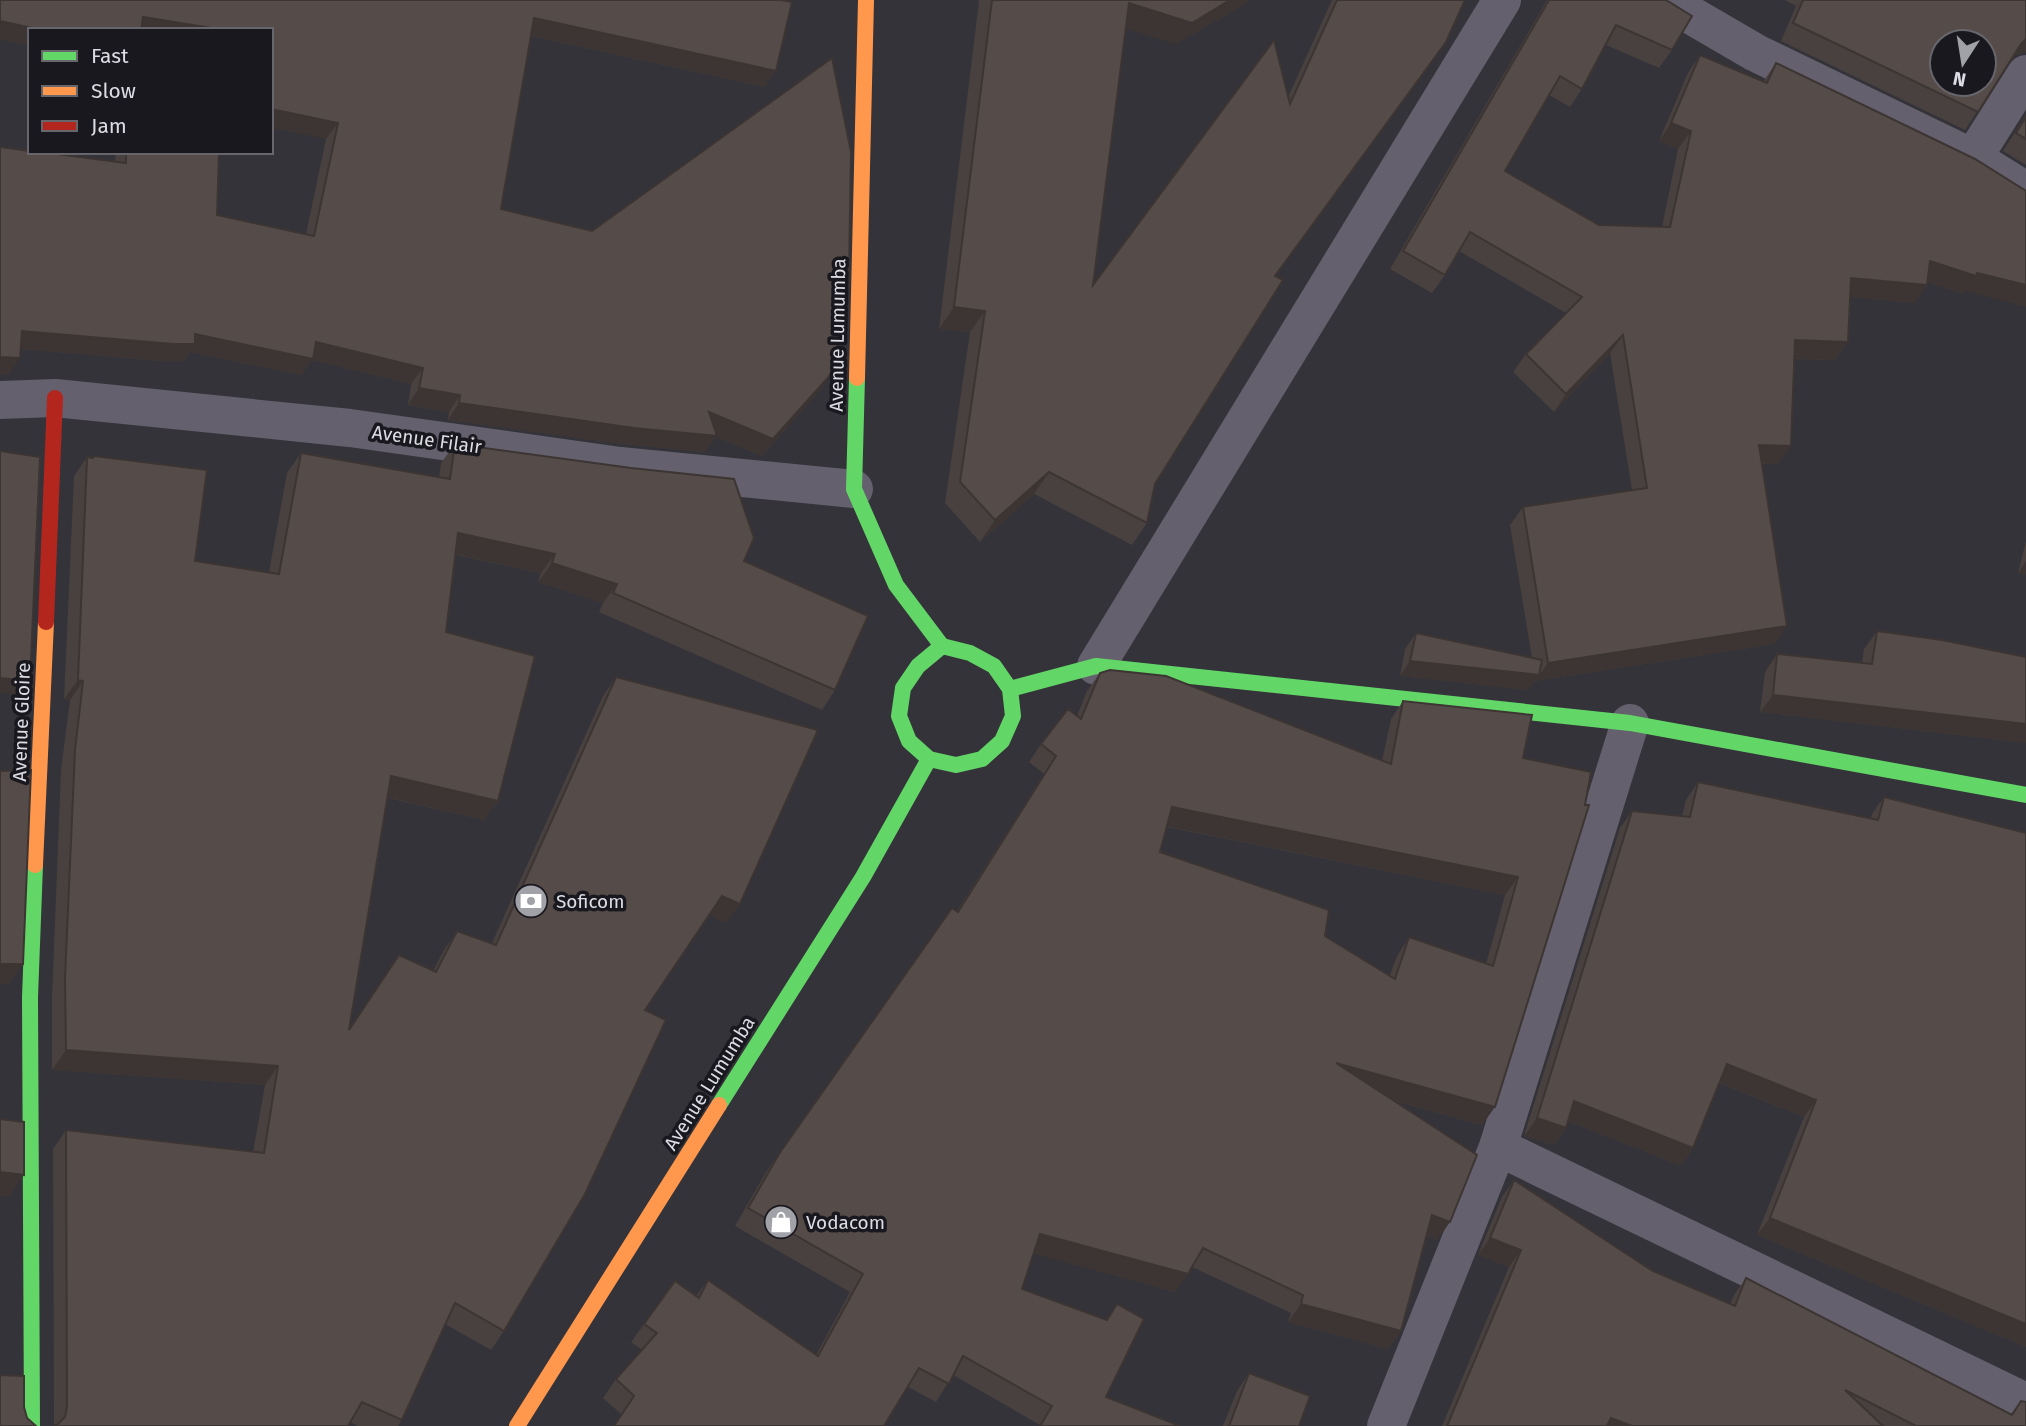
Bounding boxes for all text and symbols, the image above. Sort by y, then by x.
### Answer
legend [28,28,273,154]
north arrow [1928,28,1998,98]
text: Fast [91,43,129,69]
text: N [1951,67,1968,92]
text: Slow [91,78,136,104]
text: Jam [91,113,127,139]
street label: Avenue Lumumba [825,258,850,412]
street label: Avenue Filair [371,420,484,459]
street label: Avenue Gloire [8,662,35,782]
bank icon: Soficom [512,882,550,920]
place label: Soficom [556,890,624,913]
street label: Avenue Lumumba [659,1012,760,1154]
shop icon: Vodacom [762,1203,800,1241]
place label: Vodacom [806,1211,885,1234]

